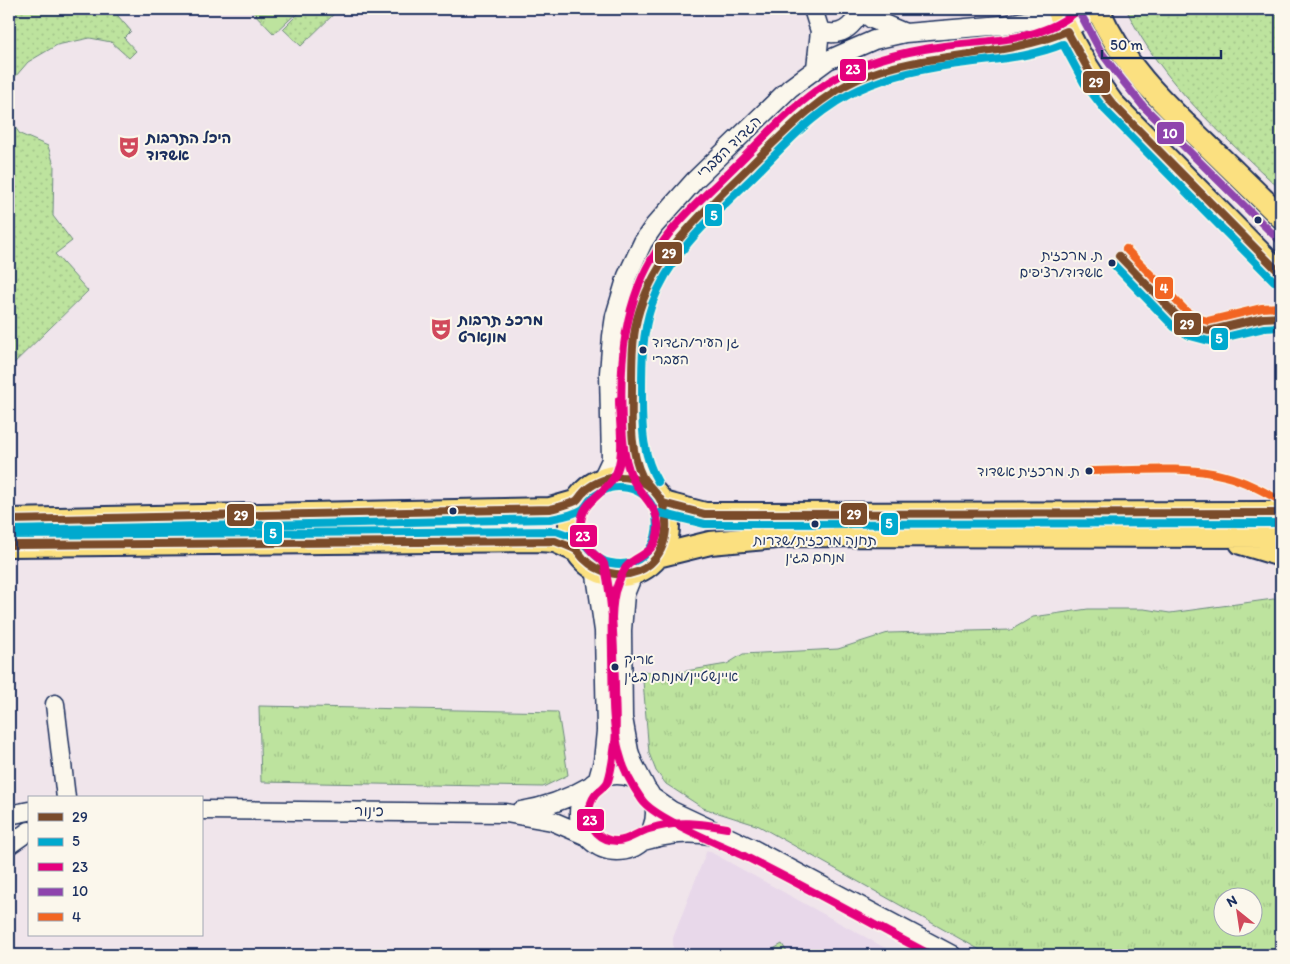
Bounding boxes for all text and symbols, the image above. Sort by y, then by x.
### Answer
scale bar [1102,28,1221,60]
text: 50 m [1110,36,1143,54]
line badge: 23 [839,58,867,82]
text: 23 [846,61,861,78]
line badge: 29 [1082,70,1111,94]
text: 29 [1089,74,1103,91]
street label: הגדוד העברי [693,112,765,182]
line badge: 10 [1156,121,1185,145]
text: 10 [1162,125,1178,142]
place label: היכל התרבות אשדוד [144,129,231,164]
theatre icon: היכל התרבות אשדוד [116,134,142,160]
line badge: 5 [704,203,723,227]
text: 5 [710,207,718,224]
unlabelled marker [1253,215,1263,225]
line badge: 29 [654,241,683,265]
text: 29 [662,245,676,262]
place label: ת. מרכזית אשדוד/רציפים [1019,247,1103,281]
marker: ת. מרכזית אשדוד/רציפים [1107,258,1117,268]
line badge: 4 [1154,276,1174,300]
text: 4 [1160,280,1169,297]
place label: מרכז תרבות מונארט [456,311,543,346]
line badge: 29 [1173,312,1202,336]
theatre icon: מרכז תרבות מונארט [428,316,454,342]
text: 29 [1180,316,1194,333]
line badge: 5 [1210,327,1229,351]
text: 5 [1215,330,1223,347]
place label: גן העיר/הגדוד העברי [652,334,739,368]
marker: גן העיר/הגדוד העברי [638,345,648,355]
place label: ת. מרכזית אשדוד [977,463,1080,480]
marker: ת. מרכזית אשדוד [1084,466,1094,476]
line badge: 29 [840,502,868,526]
line badge: 29 [226,503,255,527]
unlabelled marker [448,506,458,516]
text: 29 [847,506,861,523]
text: 29 [234,507,248,524]
line badge: 5 [880,512,899,536]
text: 5 [885,515,893,532]
marker: תחנה מרכזית/שדרות מנחם בגין [810,519,820,529]
line badge: 5 [263,521,283,545]
line badge: 23 [569,524,598,548]
text: 5 [269,525,277,542]
text: 23 [576,528,591,545]
place label: תחנה מרכזית/שדרות מנחם בגין [752,532,877,566]
place label: אריק איינשטיין/מנחם בגין [624,651,738,685]
marker: אריק איינשטיין/מנחם בגין [610,662,620,672]
legend [28,796,202,936]
street label: כינור [354,802,384,820]
text: 29 [72,808,88,826]
line badge: 23 [576,808,605,832]
text: 23 [583,812,598,829]
text: 5 [72,832,80,850]
text: 23 [72,858,88,876]
text: 10 [72,882,88,900]
north arrow [1212,886,1262,936]
text: N [1223,891,1240,911]
text: 4 [72,908,81,926]

